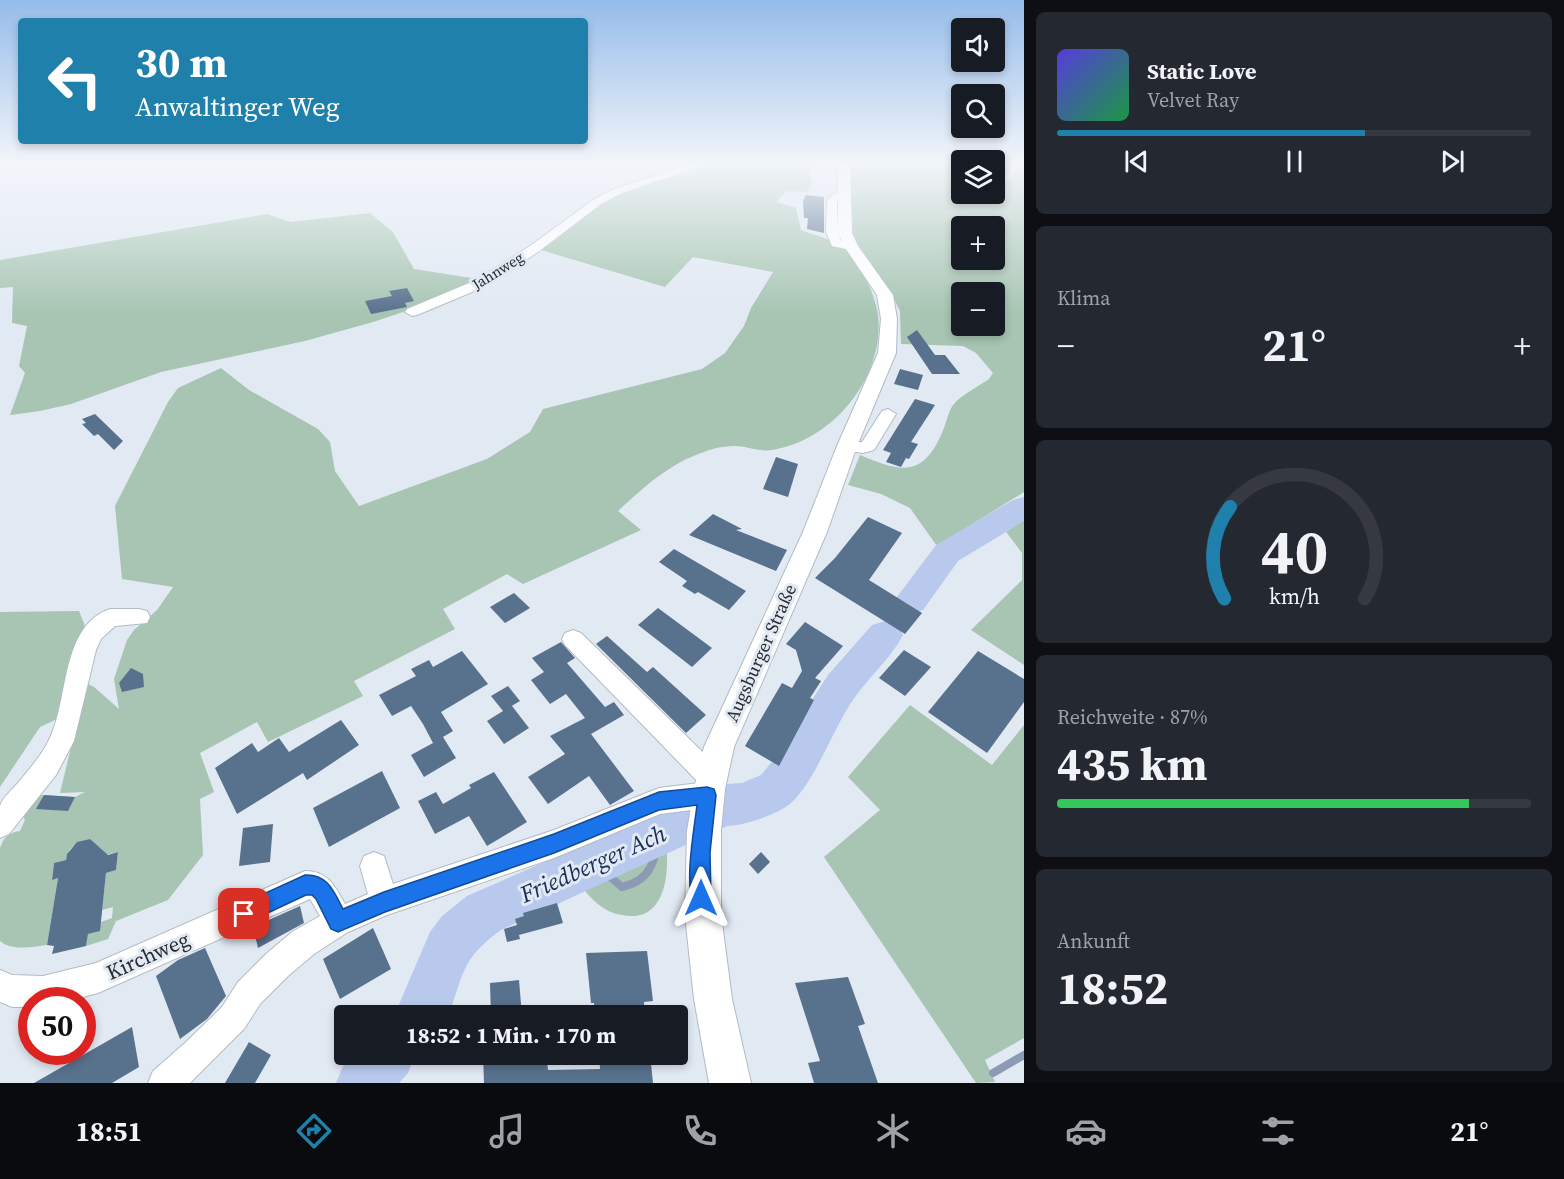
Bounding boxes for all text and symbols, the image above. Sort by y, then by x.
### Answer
map controls [951,18,1005,336]
button: sound [951,18,1005,72]
text: 30 m [135,33,228,91]
icon: left [36,42,114,120]
text: Static Love [1147,56,1257,86]
button: search [951,84,1005,138]
text: Velvet Ray [1147,86,1239,114]
text: Anwaltinger Weg [135,88,340,125]
icon: previous [1120,145,1153,178]
icon: pause [1278,145,1311,178]
icon: next [1436,145,1469,178]
button: layers [951,150,1005,204]
button: + [951,216,1005,270]
street label: Jahnweg [467,246,528,295]
button: − [951,282,1005,336]
text: Klima [1057,284,1110,312]
text: 21° [1262,314,1326,376]
text: − [1057,323,1075,368]
text: + [1513,323,1531,368]
text: 40 [1260,508,1328,594]
street label: Augsburger Straße [719,580,802,726]
text: km/h [1268,582,1320,611]
text: Reichweite · 87% [1057,703,1208,731]
text: 435 km [1057,733,1208,795]
water label: Friedberger Ach [513,817,671,911]
position arrow [669,866,733,930]
pin [218,888,269,939]
icon: arrive [227,897,260,930]
street label: Kirchweg [102,924,194,987]
text: Ankunft [1057,927,1130,955]
text: 18:52 [1057,957,1168,1019]
speed limit sign: 50 [18,987,96,1065]
text: 18:52 · 1 Min. · 170 m [406,1020,616,1050]
icon: directions [293,1110,335,1152]
icon: music [486,1110,528,1152]
icon: phone [679,1110,721,1152]
icon: climate [872,1110,914,1152]
icon: car [1065,1110,1107,1152]
icon: filters [1257,1110,1299,1152]
text: 18:51 [75,1113,142,1150]
text: 21° [1450,1113,1488,1150]

